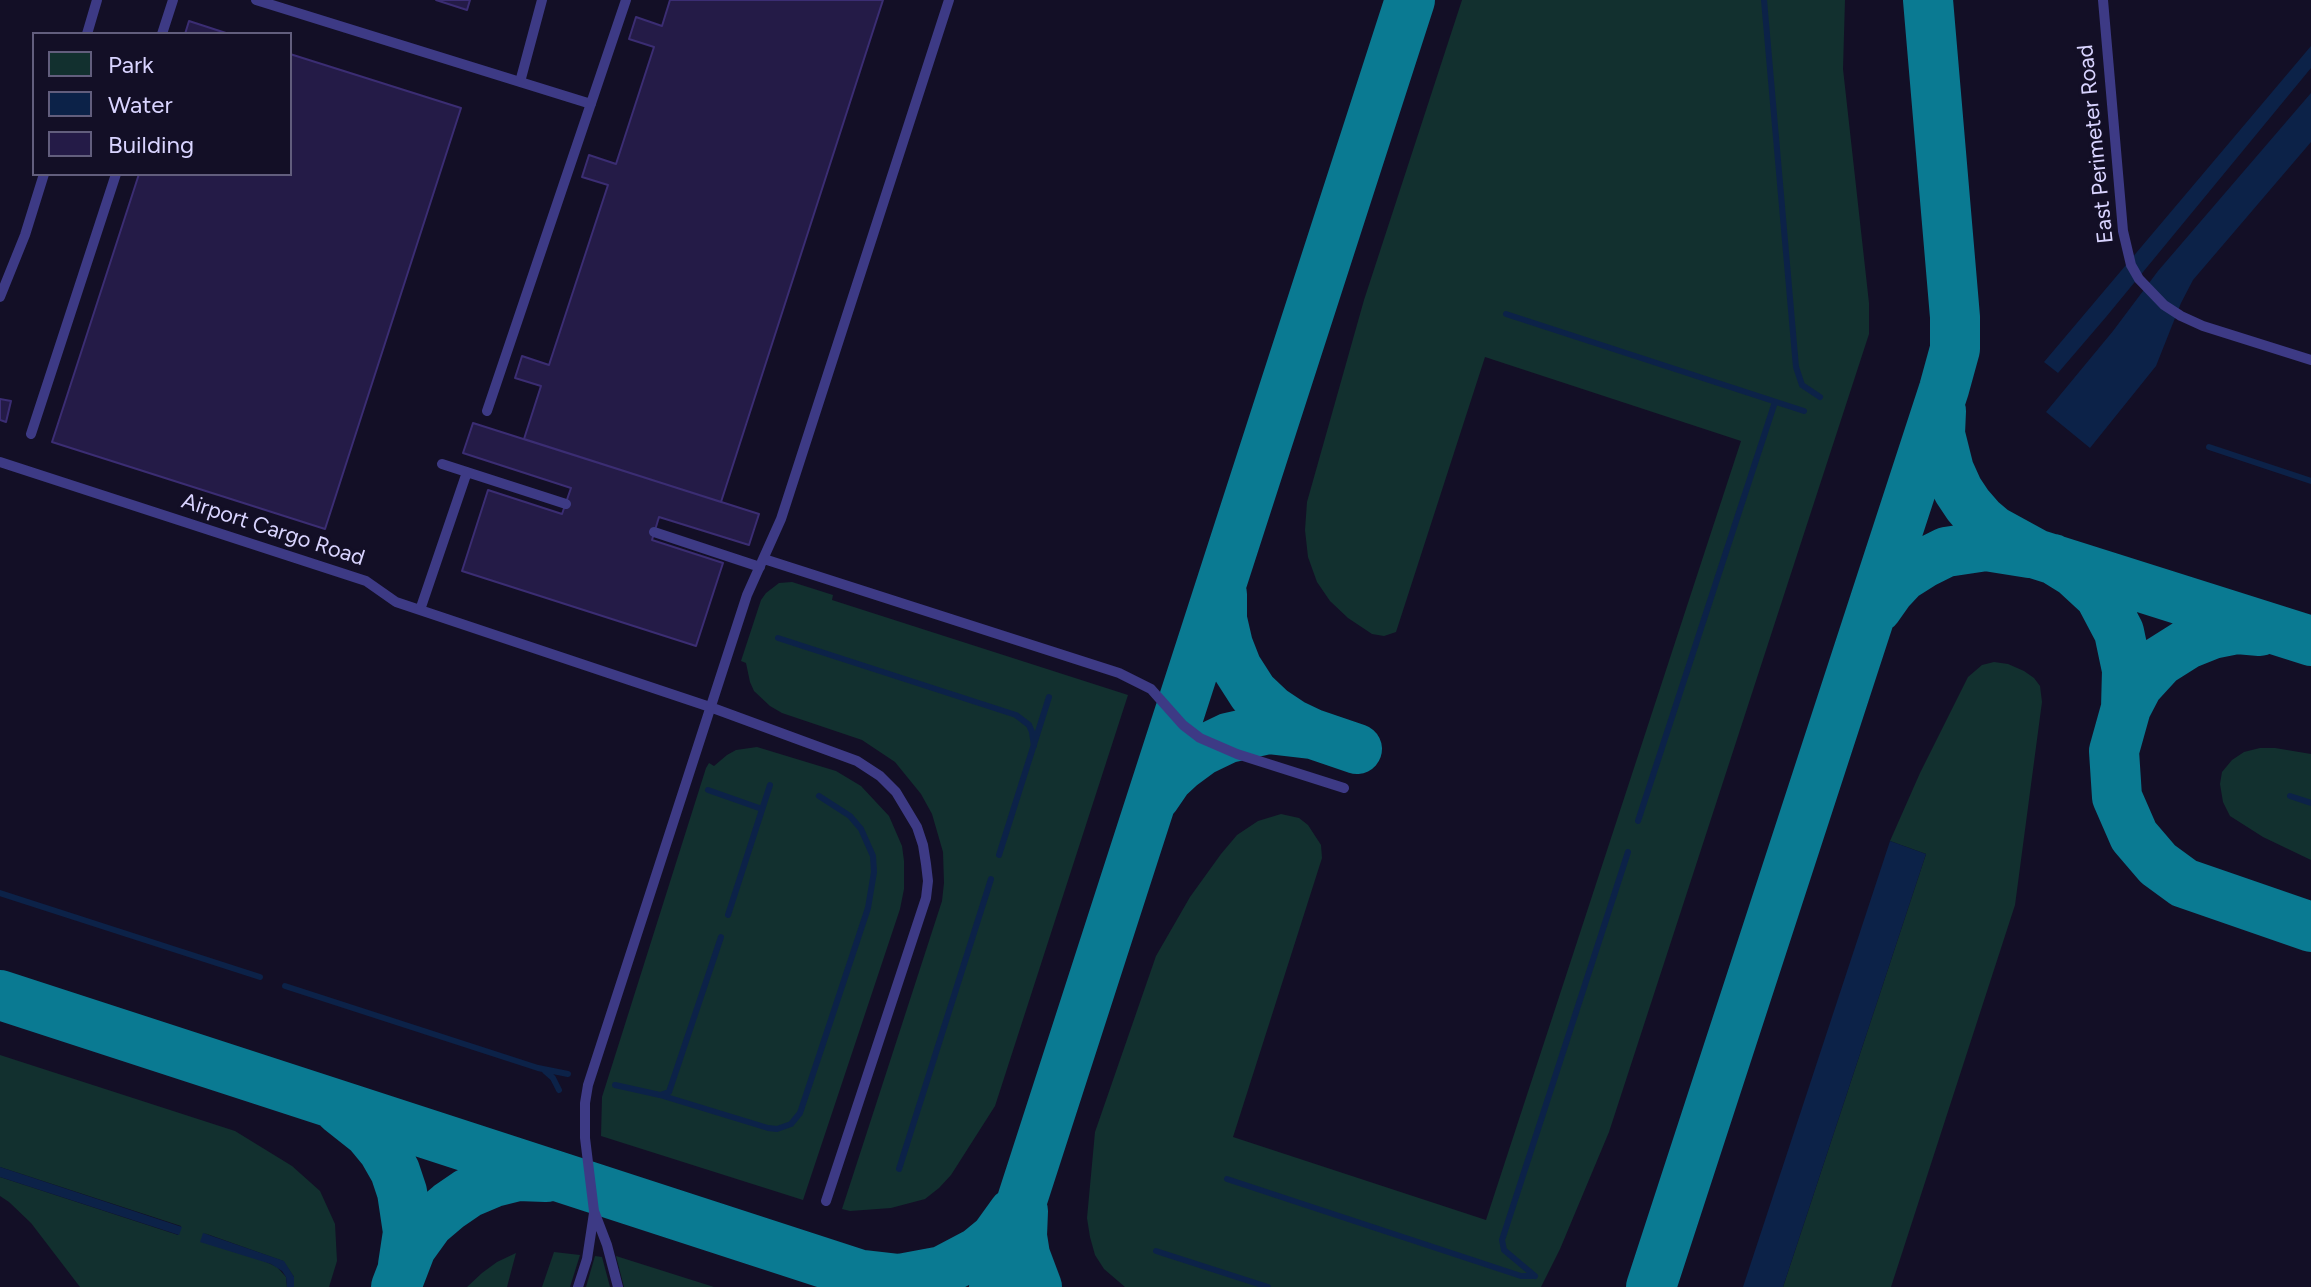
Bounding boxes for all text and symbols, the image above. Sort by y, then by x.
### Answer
legend [32,32,292,176]
street label: East Perimeter Road [2072,43,2120,245]
text: Park [108,50,154,79]
text: Water [108,90,173,119]
text: Building [108,130,194,159]
street label: Airport Cargo Road [178,488,368,572]

